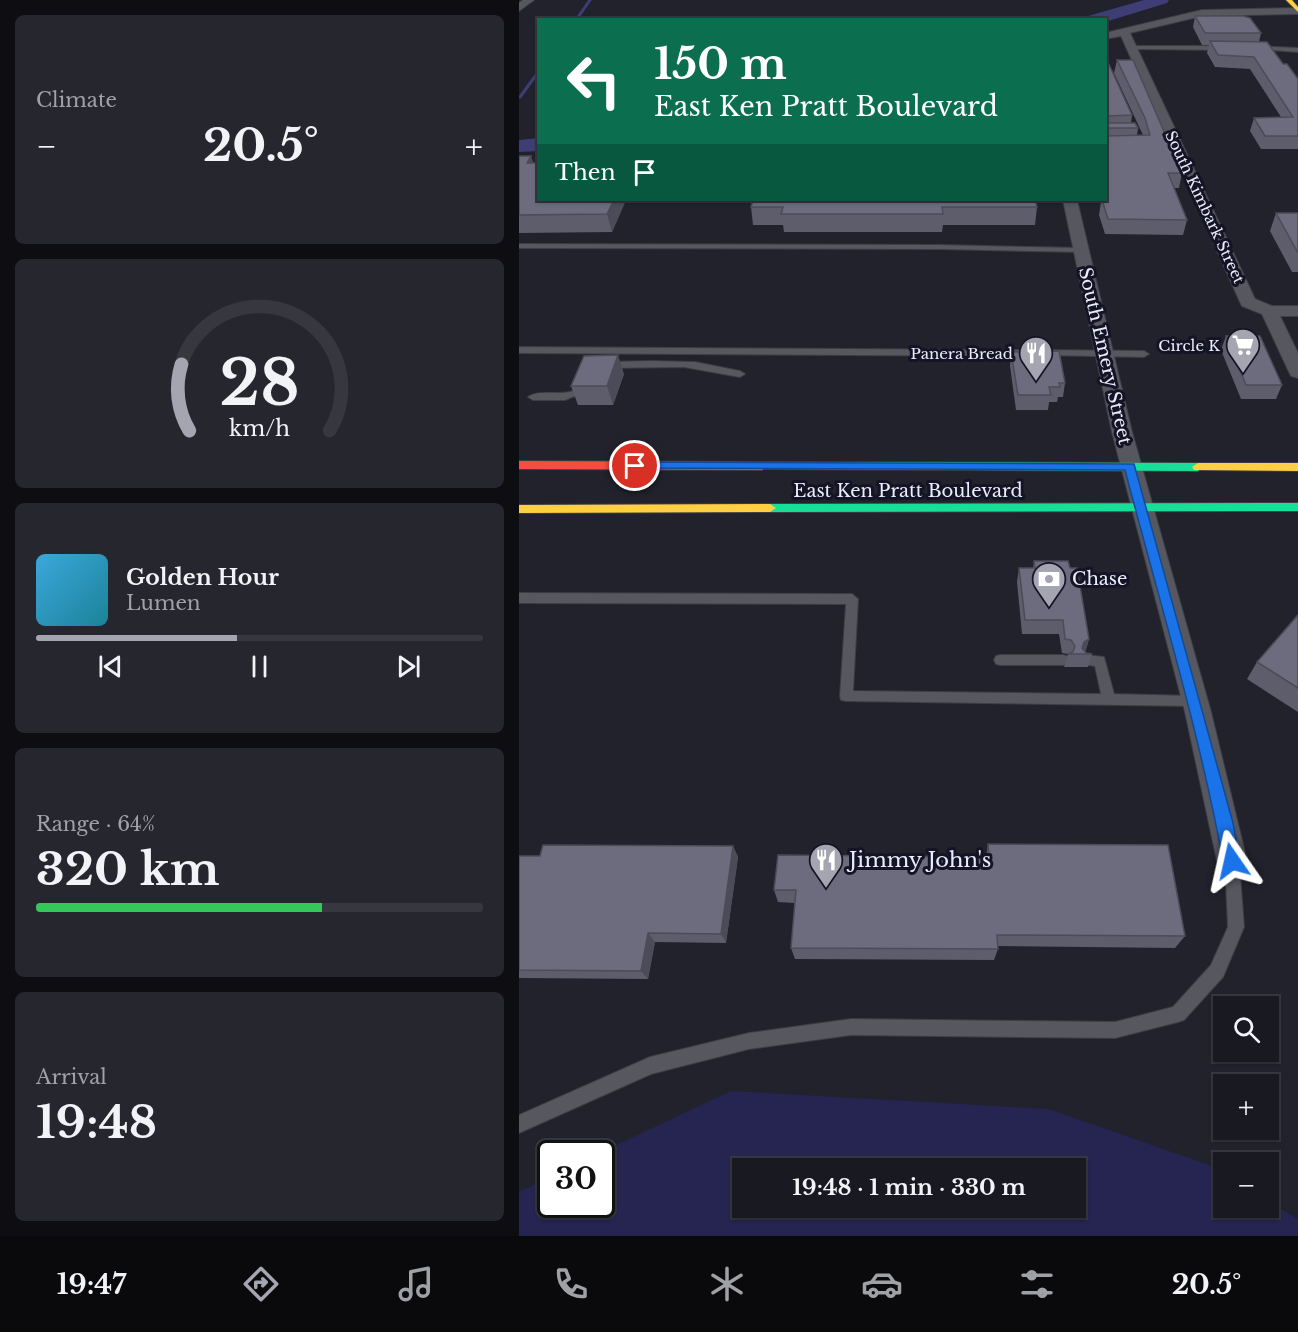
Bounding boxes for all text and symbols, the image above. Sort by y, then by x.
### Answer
text: 150 m [654,38,787,90]
icon: left [555,42,633,120]
text: Climate [36,88,117,112]
text: East Ken Pratt Boulevard [654,90,998,123]
text: 20.5° [203,117,319,173]
text: − [36,126,57,167]
text: + [465,126,483,167]
street label: South Kimbark Street [1161,128,1249,287]
icon: arrive [628,156,661,189]
text: Then [555,159,616,186]
street label: South Emery Street [1074,265,1136,447]
supermarket icon: Circle K [1225,327,1261,374]
restaurant icon: Panera Bread [1018,335,1054,382]
place label: Circle K [1158,336,1220,355]
text: 28 [219,344,300,422]
place label: Panera Bread [911,344,1013,363]
text: km/h [229,415,290,442]
pin [609,440,660,491]
icon: arrive [618,449,651,482]
street label: East Ken Pratt Boulevard [793,480,1023,502]
bank icon: Chase [1031,561,1067,608]
text: Golden Hour [126,564,279,591]
place label: Chase [1072,568,1127,590]
text: Lumen [126,591,201,615]
icon: previous [94,650,127,683]
icon: pause [243,650,276,683]
icon: next [392,650,425,683]
text: Range · 64% [36,812,155,836]
position arrow [1200,829,1264,893]
text: 320 km [36,841,220,897]
restaurant icon: Jimmy John's [808,842,844,889]
place label: Jimmy John's [846,847,991,873]
map controls [1213,996,1279,1218]
button: search [1213,996,1279,1062]
text: Arrival [36,1065,107,1089]
button: + [1213,1074,1279,1140]
text: 19:48 [36,1094,157,1150]
speed limit sign: 30 [537,1140,615,1218]
button: − [1213,1152,1279,1218]
text: 19:48 · 1 min · 330 m [792,1174,1026,1201]
icon: directions [240,1263,282,1305]
icon: music [395,1263,437,1305]
icon: phone [550,1263,592,1305]
icon: climate [706,1263,748,1305]
icon: car [861,1263,903,1305]
icon: filters [1016,1263,1058,1305]
text: 19:47 [57,1268,126,1301]
text: 20.5° [1172,1268,1241,1301]

